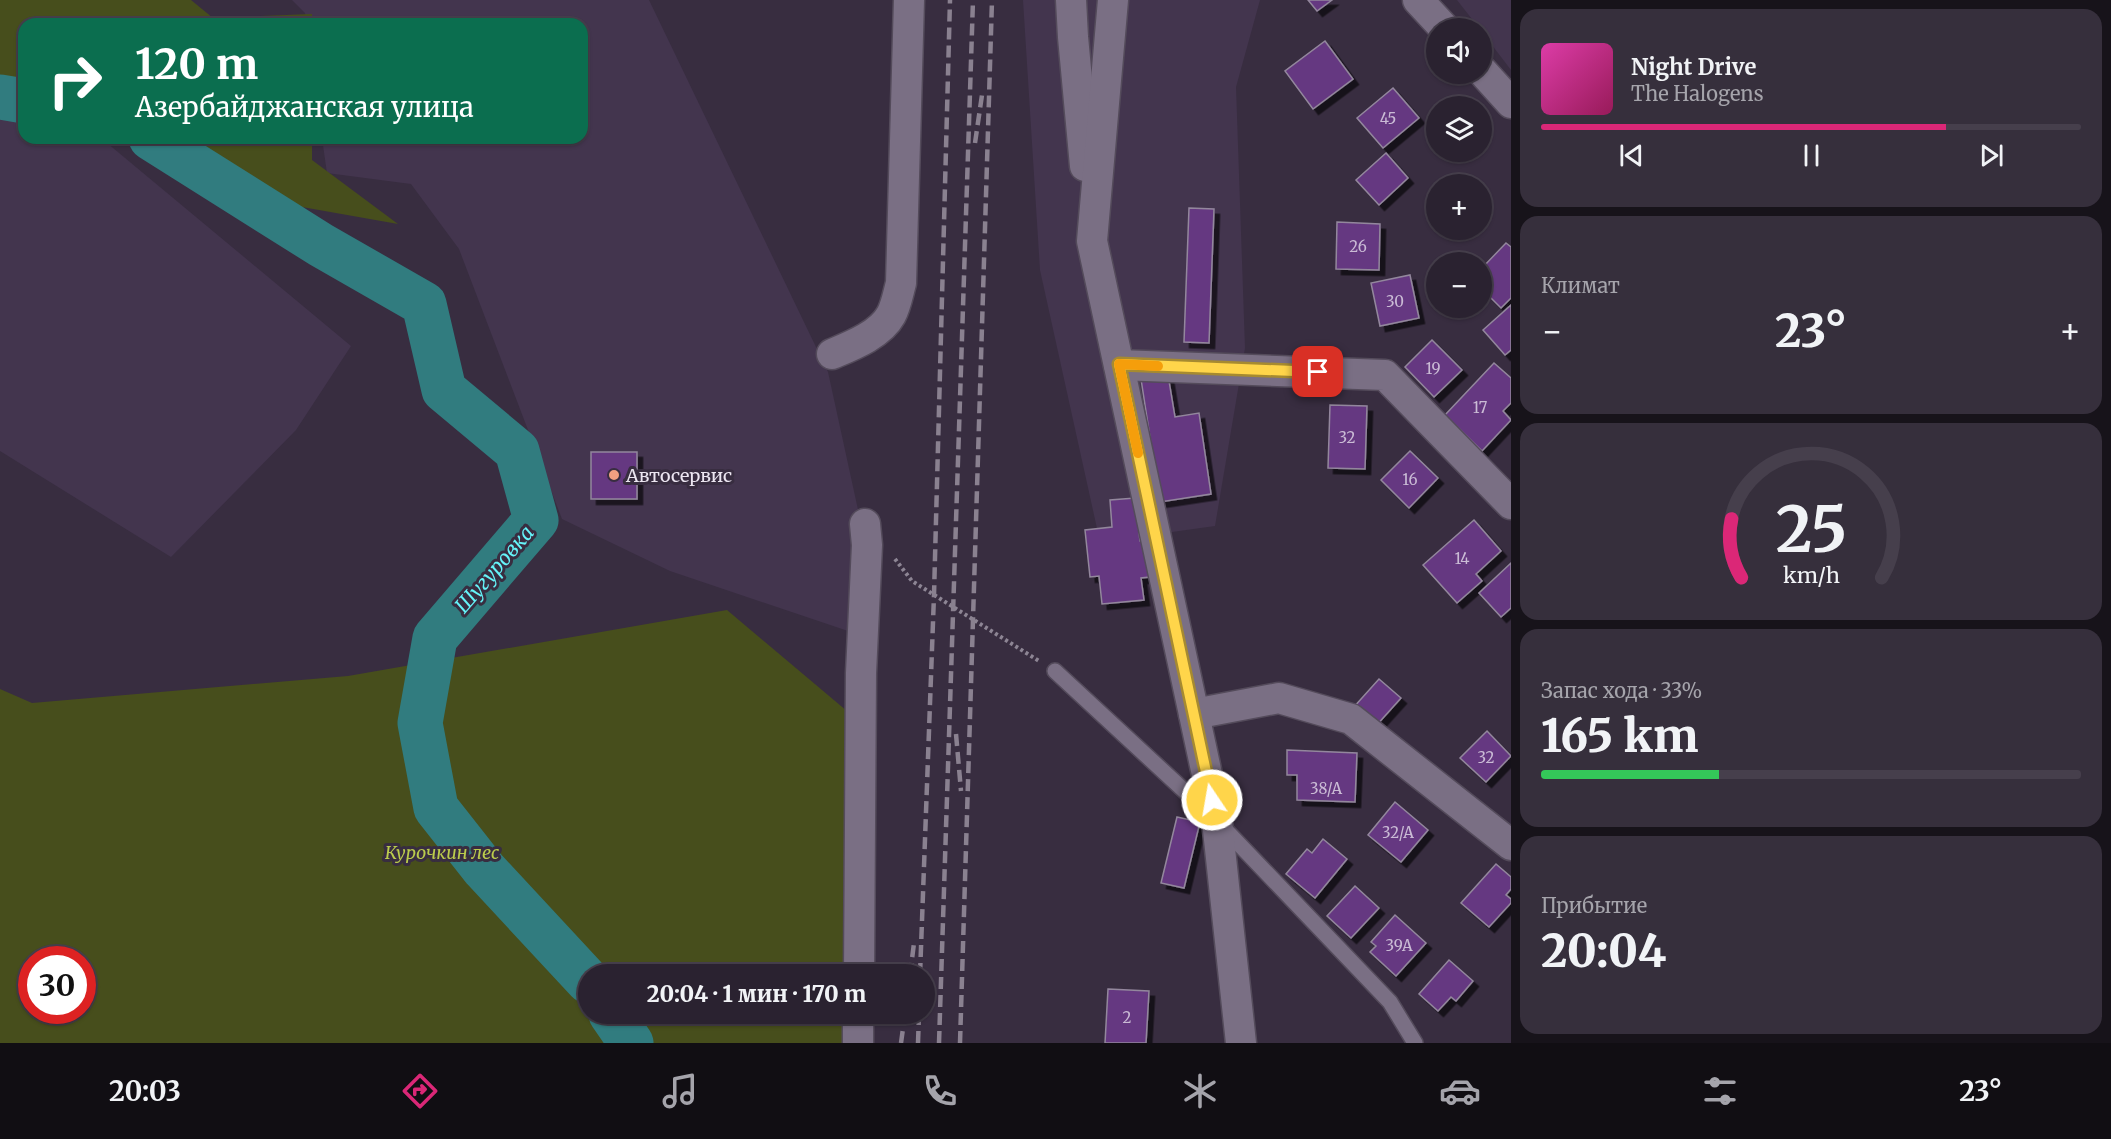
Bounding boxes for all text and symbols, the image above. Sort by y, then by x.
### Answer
map controls [1426,18,1492,318]
button: sound [1426,18,1492,84]
text: 120 m [135,38,258,90]
icon: right [36,42,114,120]
text: Night Drive [1631,53,1756,81]
text: The Halogens [1631,81,1763,106]
text: Азербайджанская улица [135,90,474,124]
button: layers [1426,96,1492,162]
house number: 45 [1380,109,1396,128]
icon: previous [1615,139,1648,172]
icon: pause [1795,139,1828,172]
icon: next [1975,139,2008,172]
button: + [1426,174,1492,240]
house number: 26 [1349,237,1367,256]
button: − [1426,252,1492,318]
text: Климат [1541,273,1620,298]
house number: 30 [1386,292,1404,311]
text: 23° [1775,303,1847,359]
text: − [1541,311,1563,352]
text: + [2059,311,2081,352]
pin [1292,346,1343,397]
icon: arrive [1301,355,1334,388]
house number: 19 [1425,359,1441,378]
house number: 17 [1473,398,1488,417]
house number: 32 [1338,428,1356,447]
place label: Автосервис [625,464,732,487]
marker: Автосервис [607,468,621,482]
house number: 16 [1402,470,1418,489]
text: 25 [1775,492,1847,570]
water label: Шугуровка [449,520,539,618]
house number: 14 [1454,549,1470,568]
text: km/h [1783,563,1839,590]
text: Запас хода · 33% [1541,678,1702,703]
text: 165 km [1541,708,1698,764]
house number: 32 [1477,748,1495,767]
position arrow [1180,768,1244,832]
house number: 38/А [1310,779,1342,798]
house number: 32/А [1382,823,1414,842]
park label: Курочкин лес [385,841,499,864]
text: Прибытие [1541,893,1647,918]
text: 20:04 [1541,923,1666,979]
house number: 39А [1386,936,1413,955]
speed limit sign: 30 [18,946,96,1024]
text: 20:04 · 1 мин · 170 m [647,980,866,1008]
house number: 2 [1123,1008,1132,1027]
icon: directions [399,1070,441,1112]
icon: music [659,1070,701,1112]
icon: phone [919,1070,961,1112]
icon: climate [1179,1070,1221,1112]
icon: car [1439,1070,1481,1112]
icon: filters [1699,1070,1741,1112]
text: 20:03 [109,1074,181,1108]
text: 23° [1959,1074,2002,1108]

